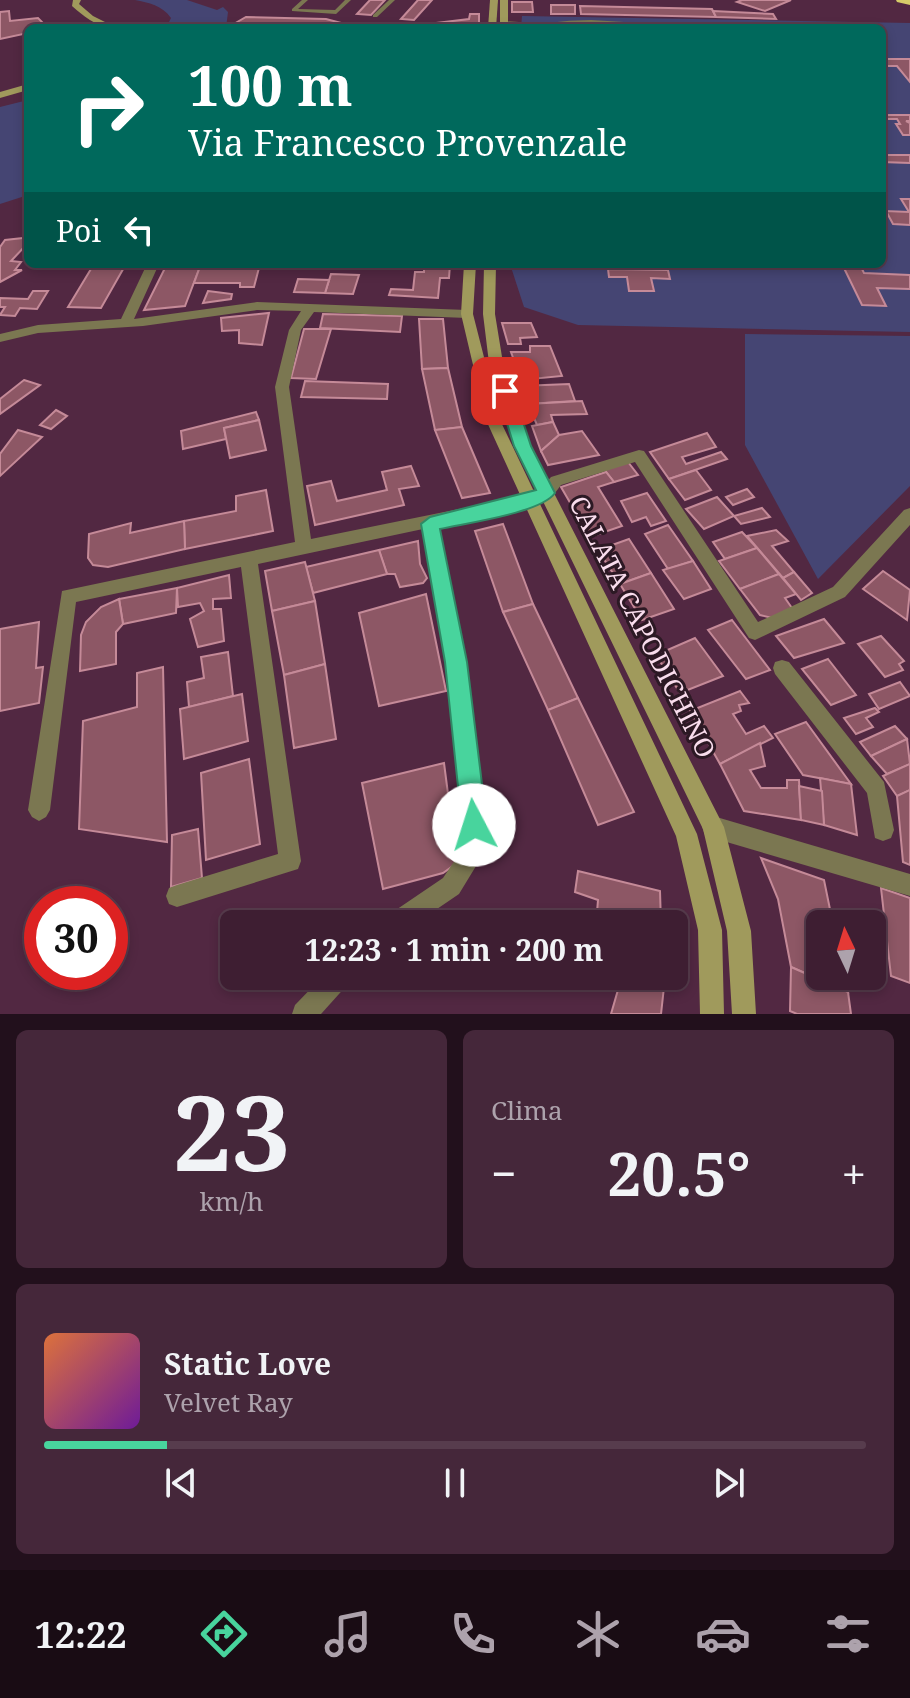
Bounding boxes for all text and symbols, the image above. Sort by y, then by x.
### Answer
text: 100 m [188,46,353,122]
icon: right [56,56,160,160]
text: Via Francesco Provenzale [188,118,627,167]
icon: left [117,208,161,252]
text: Poi [56,210,101,251]
pin [471,357,539,425]
icon: arrive [483,369,527,413]
street label: CALATA CAPODICHINO [561,489,725,764]
position arrow [432,783,516,867]
speed limit sign: 30 [24,886,128,990]
north arrow [806,910,886,990]
map controls [806,910,886,990]
text: 12:23 · 1 min · 200 m [305,929,603,970]
text: 23 [173,1060,290,1201]
text: Clima [491,1092,563,1128]
text: 20.5° [607,1132,751,1214]
text: − [491,1143,516,1203]
text: + [841,1143,866,1203]
text: km/h [200,1183,263,1219]
text: Static Love [164,1343,331,1384]
text: Velvet Ray [164,1384,293,1420]
icon: previous [159,1461,203,1505]
icon: pause [433,1461,477,1505]
icon: next [707,1461,751,1505]
icon: directions [196,1606,252,1662]
icon: music [320,1606,376,1662]
icon: phone [445,1606,501,1662]
icon: climate [570,1606,626,1662]
icon: car [695,1606,751,1662]
icon: filters [820,1606,876,1662]
text: 12:22 [34,1610,127,1659]

